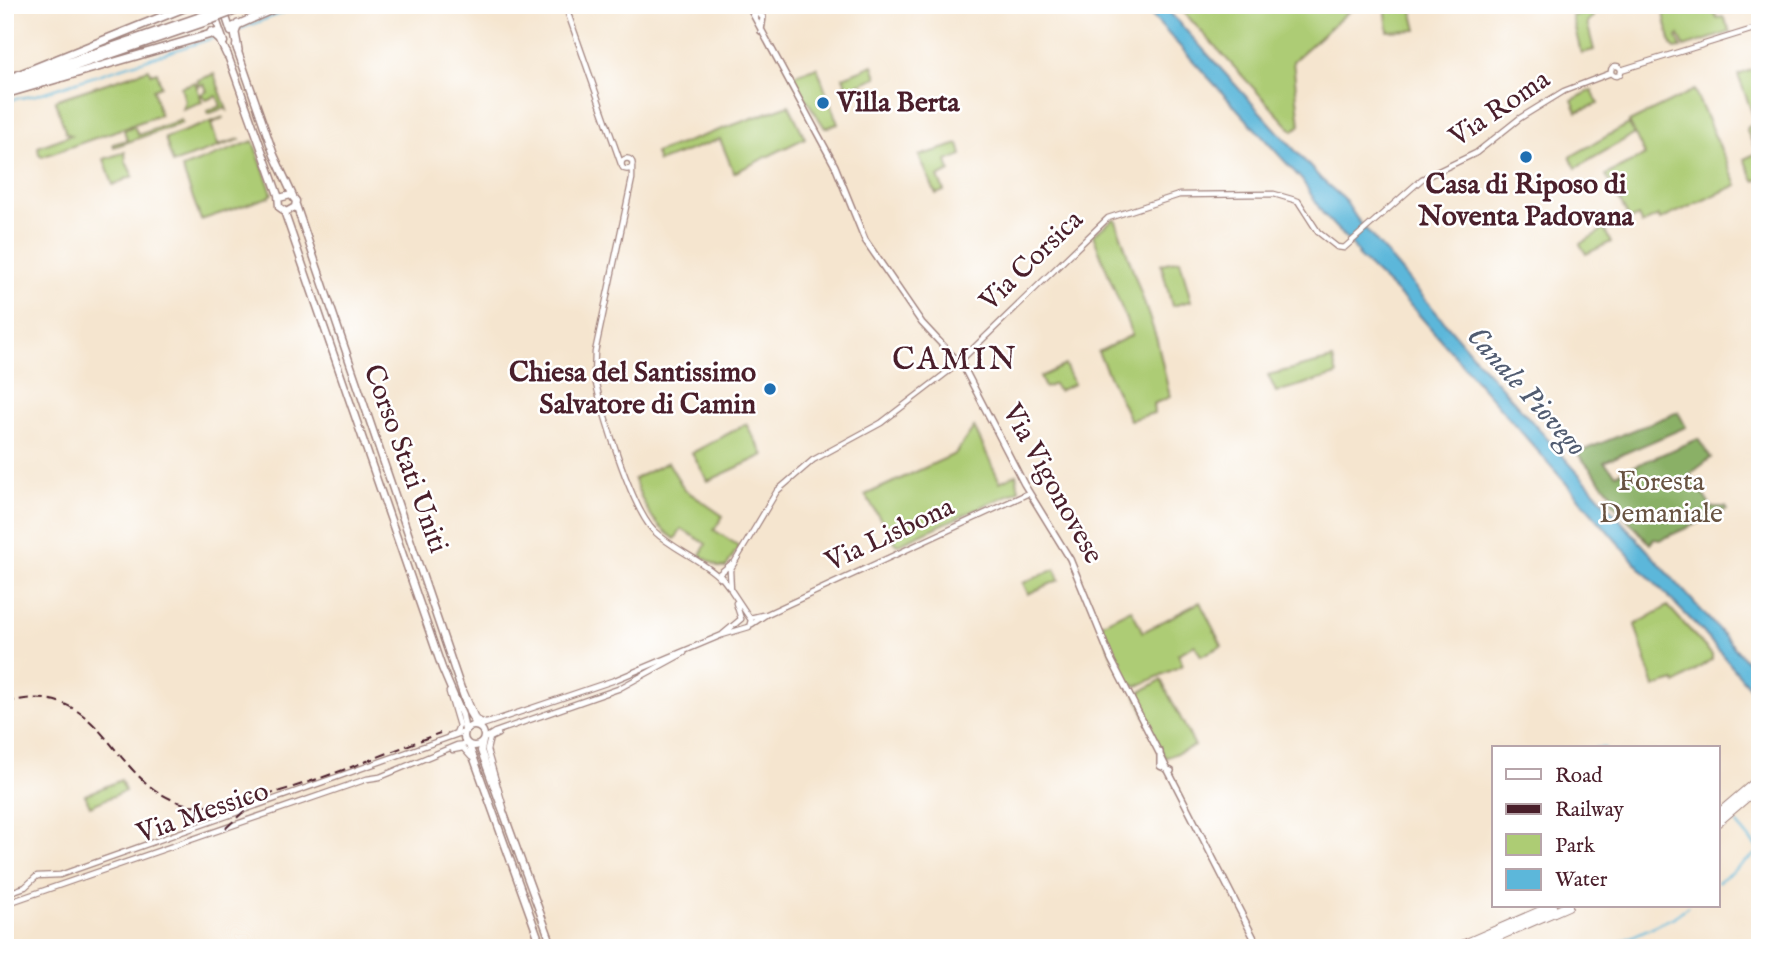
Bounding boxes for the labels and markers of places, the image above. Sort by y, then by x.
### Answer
place label: Villa Berta [836,86,961,121]
marker: Villa Berta [815,95,831,111]
marker: Casa di Riposo di Noventa Padovana [1518,149,1534,165]
place label: Casa di Riposo di Noventa Padovana [1417,168,1635,235]
place label: Chiesa del Santissimo Salvatore di Camin [509,356,756,423]
marker: Chiesa del Santissimo Salvatore di Camin [762,381,778,397]

